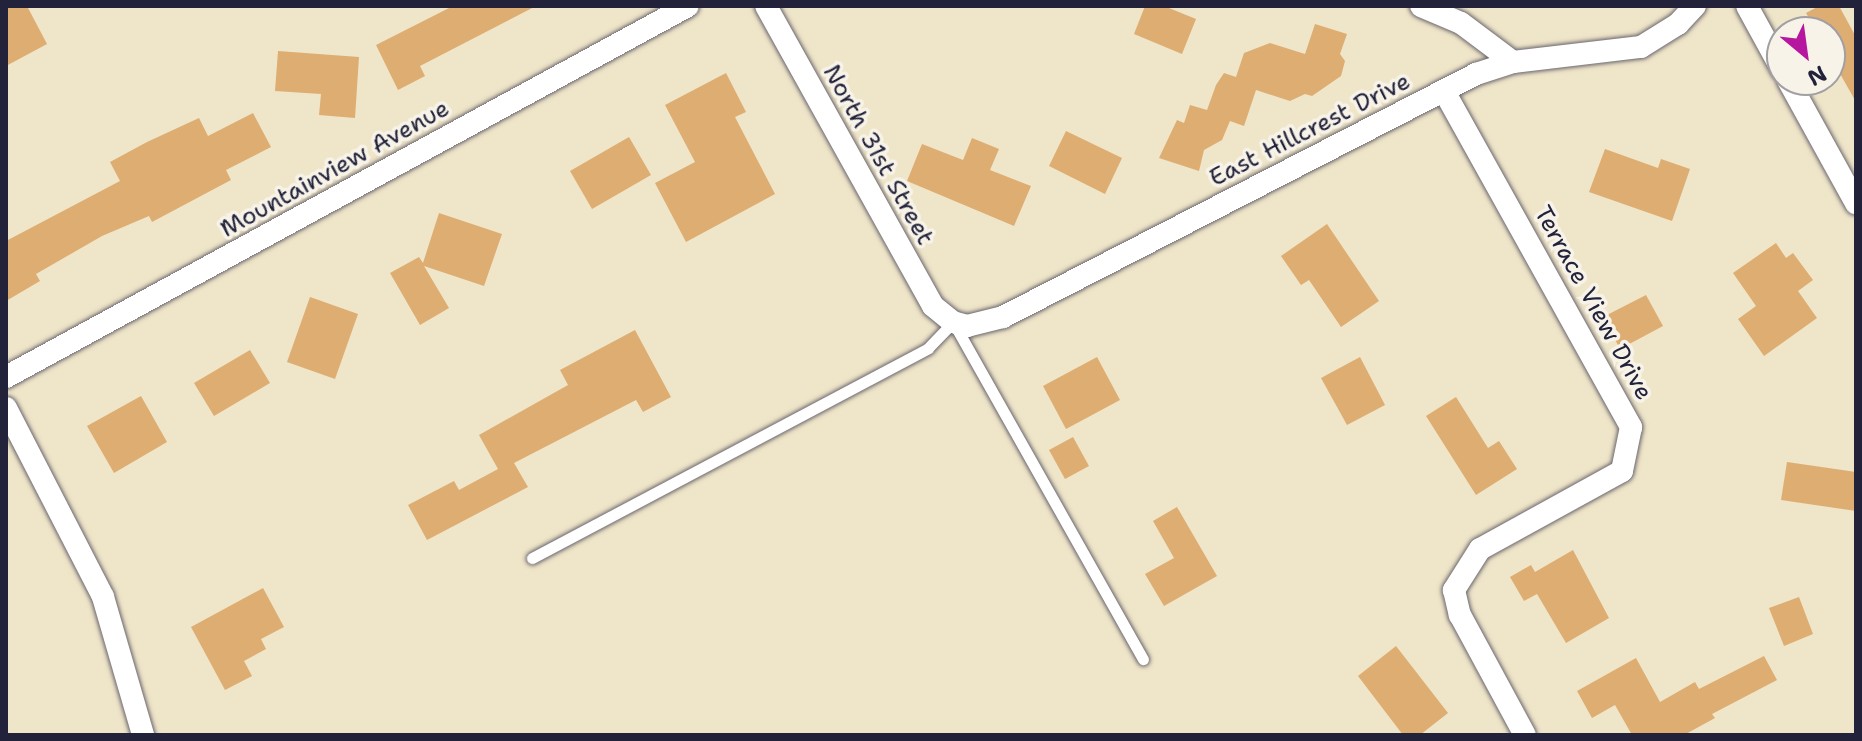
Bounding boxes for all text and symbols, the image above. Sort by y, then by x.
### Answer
north arrow [1766,16,1846,96]
text: N [1802,59,1832,93]
street label: North 31st Street [817,60,939,250]
street label: East Hillcrest Drive [1205,67,1415,193]
street label: Mountainview Avenue [216,94,454,244]
street label: Terrace View Drive [1528,201,1658,405]

